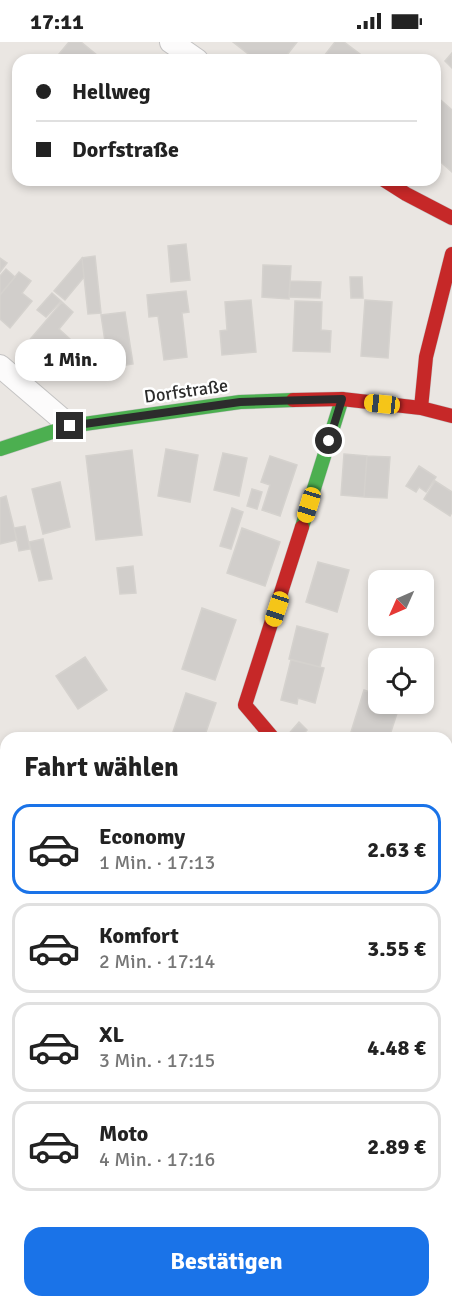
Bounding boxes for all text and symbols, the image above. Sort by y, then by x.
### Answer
text: 17:11 [30,8,84,35]
text: Hellweg [72,78,151,105]
text: Dorfstraße [72,136,179,163]
callout: 1 Min. [14,339,125,381]
text: 1 Min. [43,347,98,372]
street label: Dorfstraße [143,374,229,408]
car [363,393,401,415]
route end [56,412,83,439]
route start [315,427,342,454]
car [295,485,323,525]
north arrow [368,570,434,636]
map controls [368,570,434,714]
car [263,589,291,629]
button: locate [368,648,434,714]
text: Fahrt wählen [24,751,179,784]
icon: car [27,822,81,876]
text: Economy [99,823,185,850]
text: 2.63 € [367,836,426,863]
text: 1 Min. · 17:13 [99,850,215,875]
icon: car [27,921,81,975]
text: Komfort [99,922,179,949]
text: 3.55 € [367,935,426,962]
text: 2 Min. · 17:14 [99,949,215,974]
icon: car [27,1020,81,1074]
text: XL [99,1021,124,1048]
text: 4.48 € [367,1034,426,1061]
text: 3 Min. · 17:15 [99,1048,215,1073]
icon: car [27,1119,81,1173]
text: Moto [99,1120,148,1147]
text: 2.89 € [367,1133,426,1160]
text: 4 Min. · 17:16 [99,1147,215,1172]
button: Bestätigen [24,1227,429,1296]

